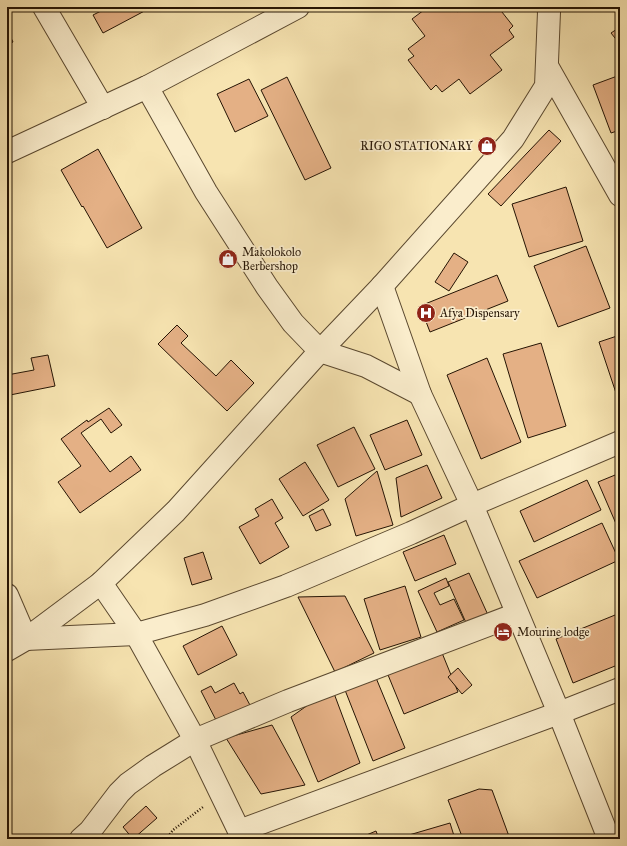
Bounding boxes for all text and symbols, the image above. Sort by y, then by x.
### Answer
shop icon: RIGO STATIONARY [476,135,498,157]
place label: RIGO STATIONARY [360,139,473,153]
place label: Makolokolo Berbershop [242,245,301,273]
shop icon: Makolokolo Berbershop [217,248,239,270]
hospital icon: Afya Dispensary [415,302,437,324]
place label: Afya Dispensary [439,306,520,320]
hotel icon: Mourine lodge [492,621,514,643]
place label: Mourine lodge [517,625,590,640]

